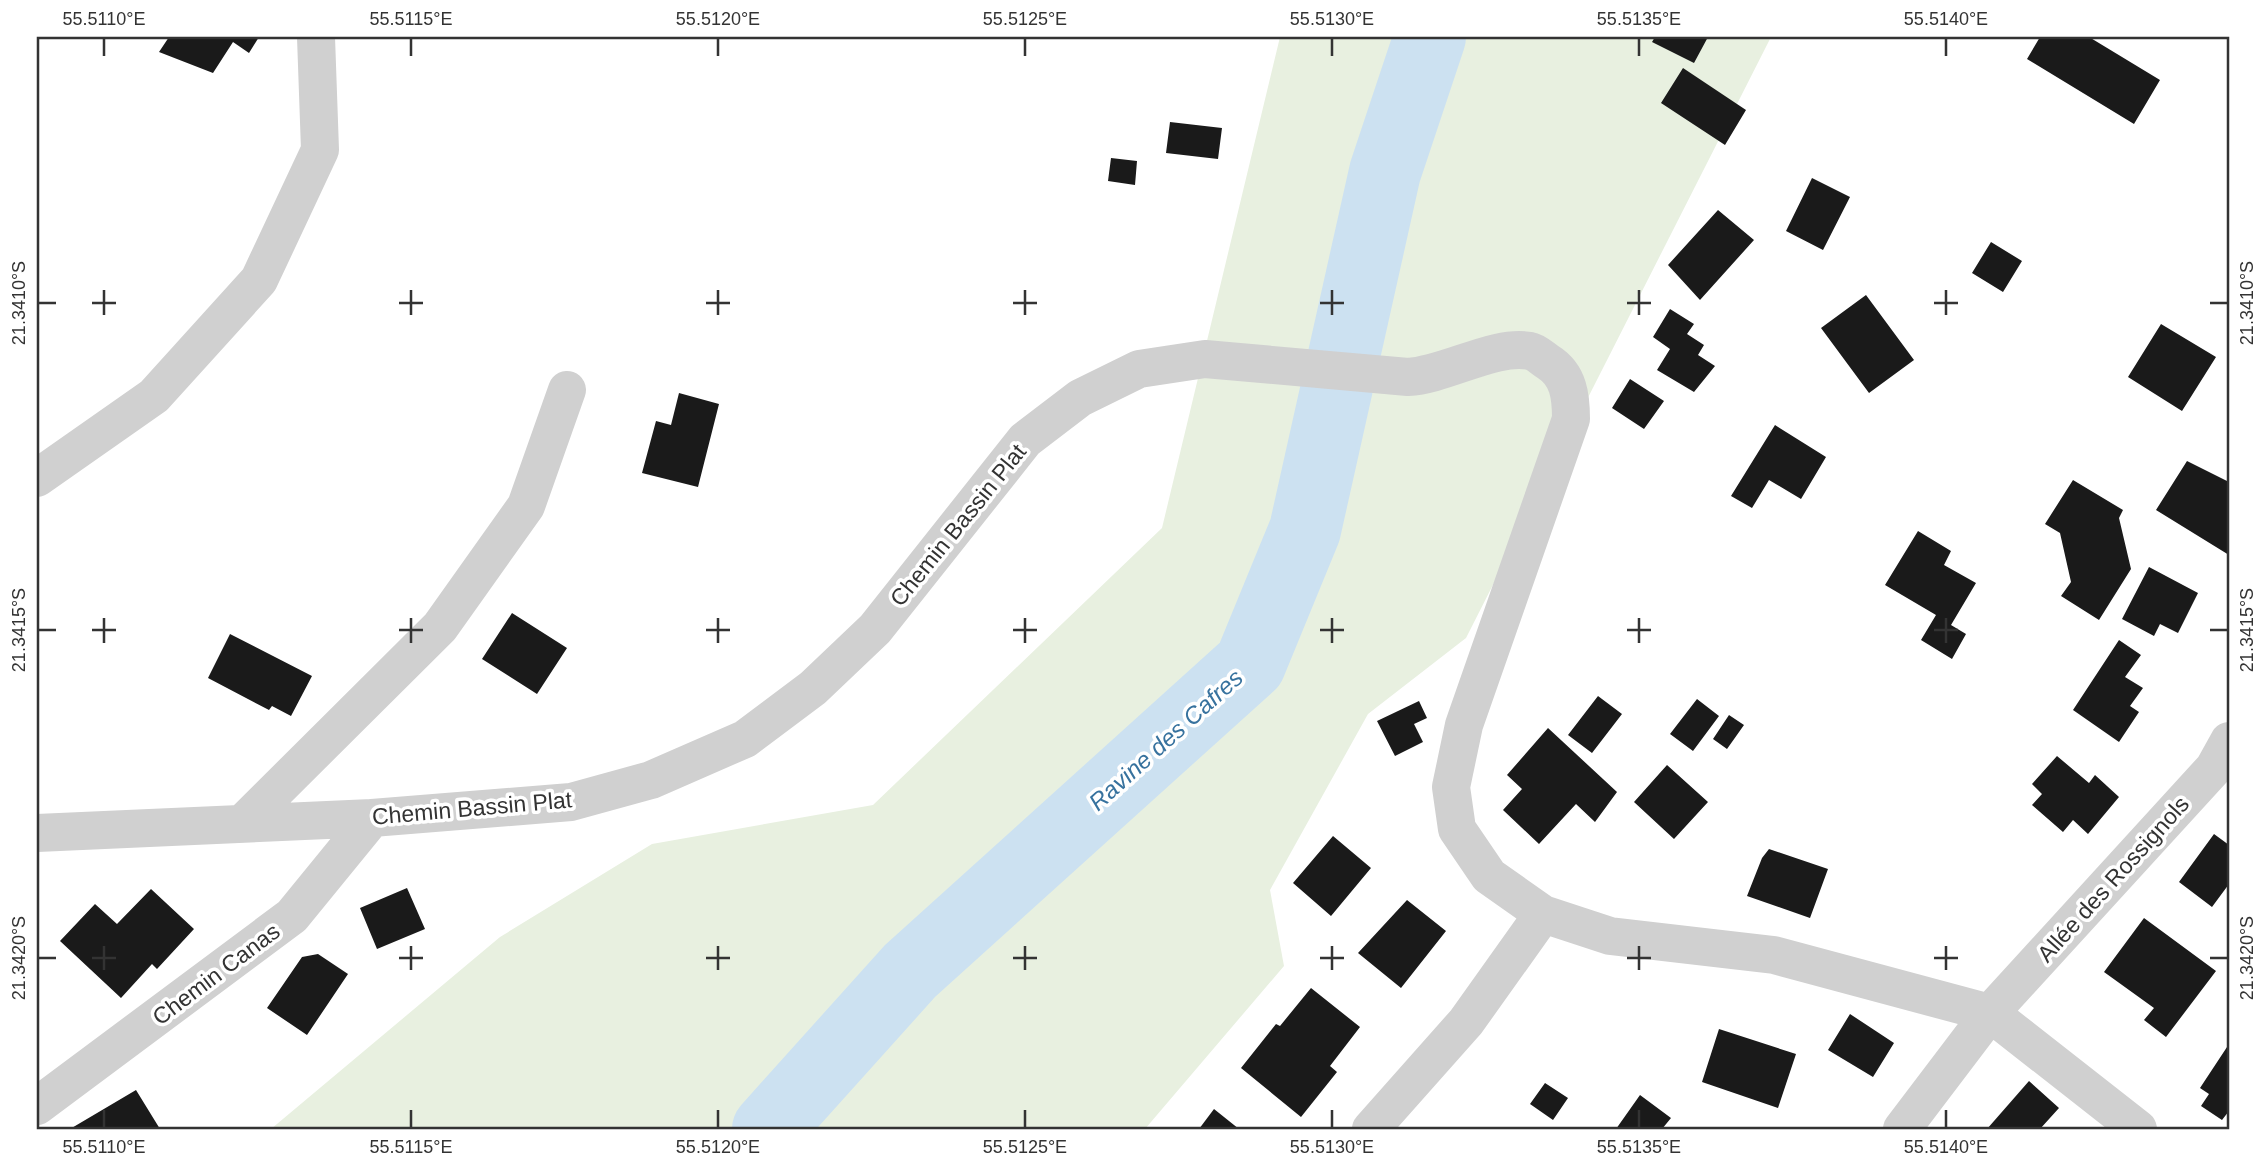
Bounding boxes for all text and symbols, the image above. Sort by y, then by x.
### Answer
text: 55.5110°E [63,9,145,29]
text: 55.5115°E [370,9,452,29]
text: 55.5120°E [676,9,760,29]
text: 55.5125°E [983,9,1067,29]
text: 55.5130°E [1290,9,1374,29]
text: 55.5135°E [1597,9,1681,29]
text: 55.5140°E [1904,9,1988,29]
text: 21.3410°S [9,261,29,345]
text: 21.3410°S [2237,261,2257,345]
street label: Chemin Bassin Plat [885,438,1032,611]
text: 21.3415°S [9,588,29,672]
text: 21.3415°S [2237,588,2257,672]
water label: Ravine des Cafres [1083,664,1248,816]
street label: Chemin Bassin Plat [371,786,574,830]
street label: Allée des Rossignols [2032,791,2194,967]
text: 21.3420°S [9,916,29,1000]
text: 21.3420°S [2237,916,2257,1000]
street label: Chemin Canas [147,918,285,1030]
text: 55.5110°E [63,1137,145,1157]
text: 55.5115°E [370,1137,452,1157]
text: 55.5120°E [676,1137,760,1157]
text: 55.5125°E [983,1137,1067,1157]
text: 55.5130°E [1290,1137,1374,1157]
text: 55.5135°E [1597,1137,1681,1157]
text: 55.5140°E [1904,1137,1988,1157]

